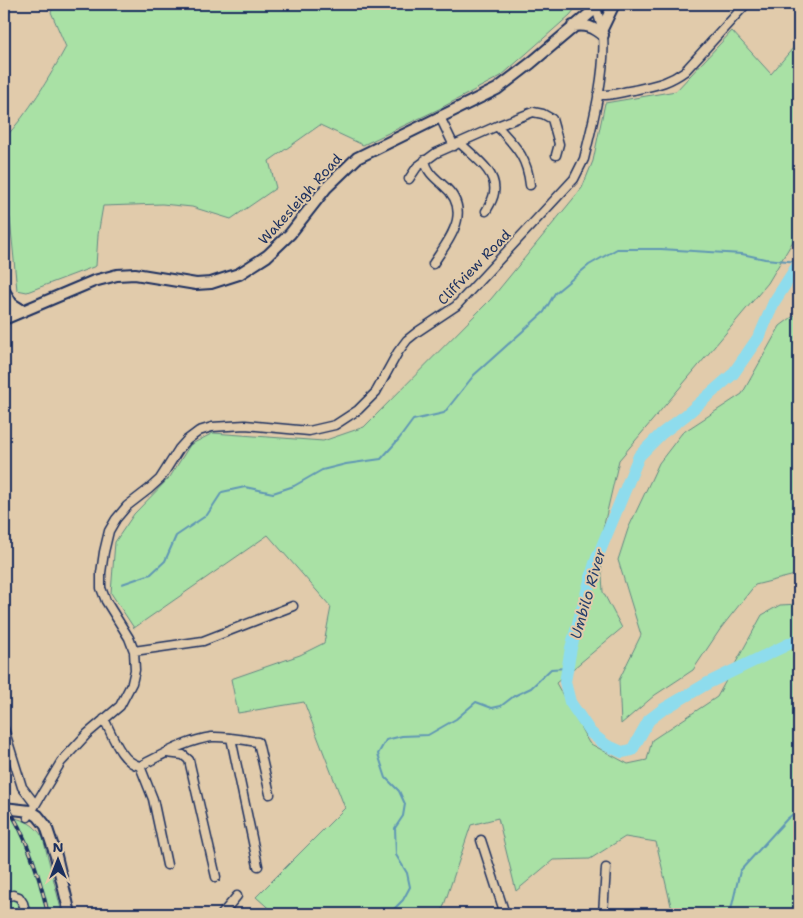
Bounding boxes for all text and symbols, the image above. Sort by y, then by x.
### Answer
street label: Wakesleigh Road [254,150,346,248]
street label: Cliffview Road [434,225,515,308]
water label: Umbilo River [566,546,611,641]
north arrow [32,836,82,886]
text: N [52,838,64,856]

